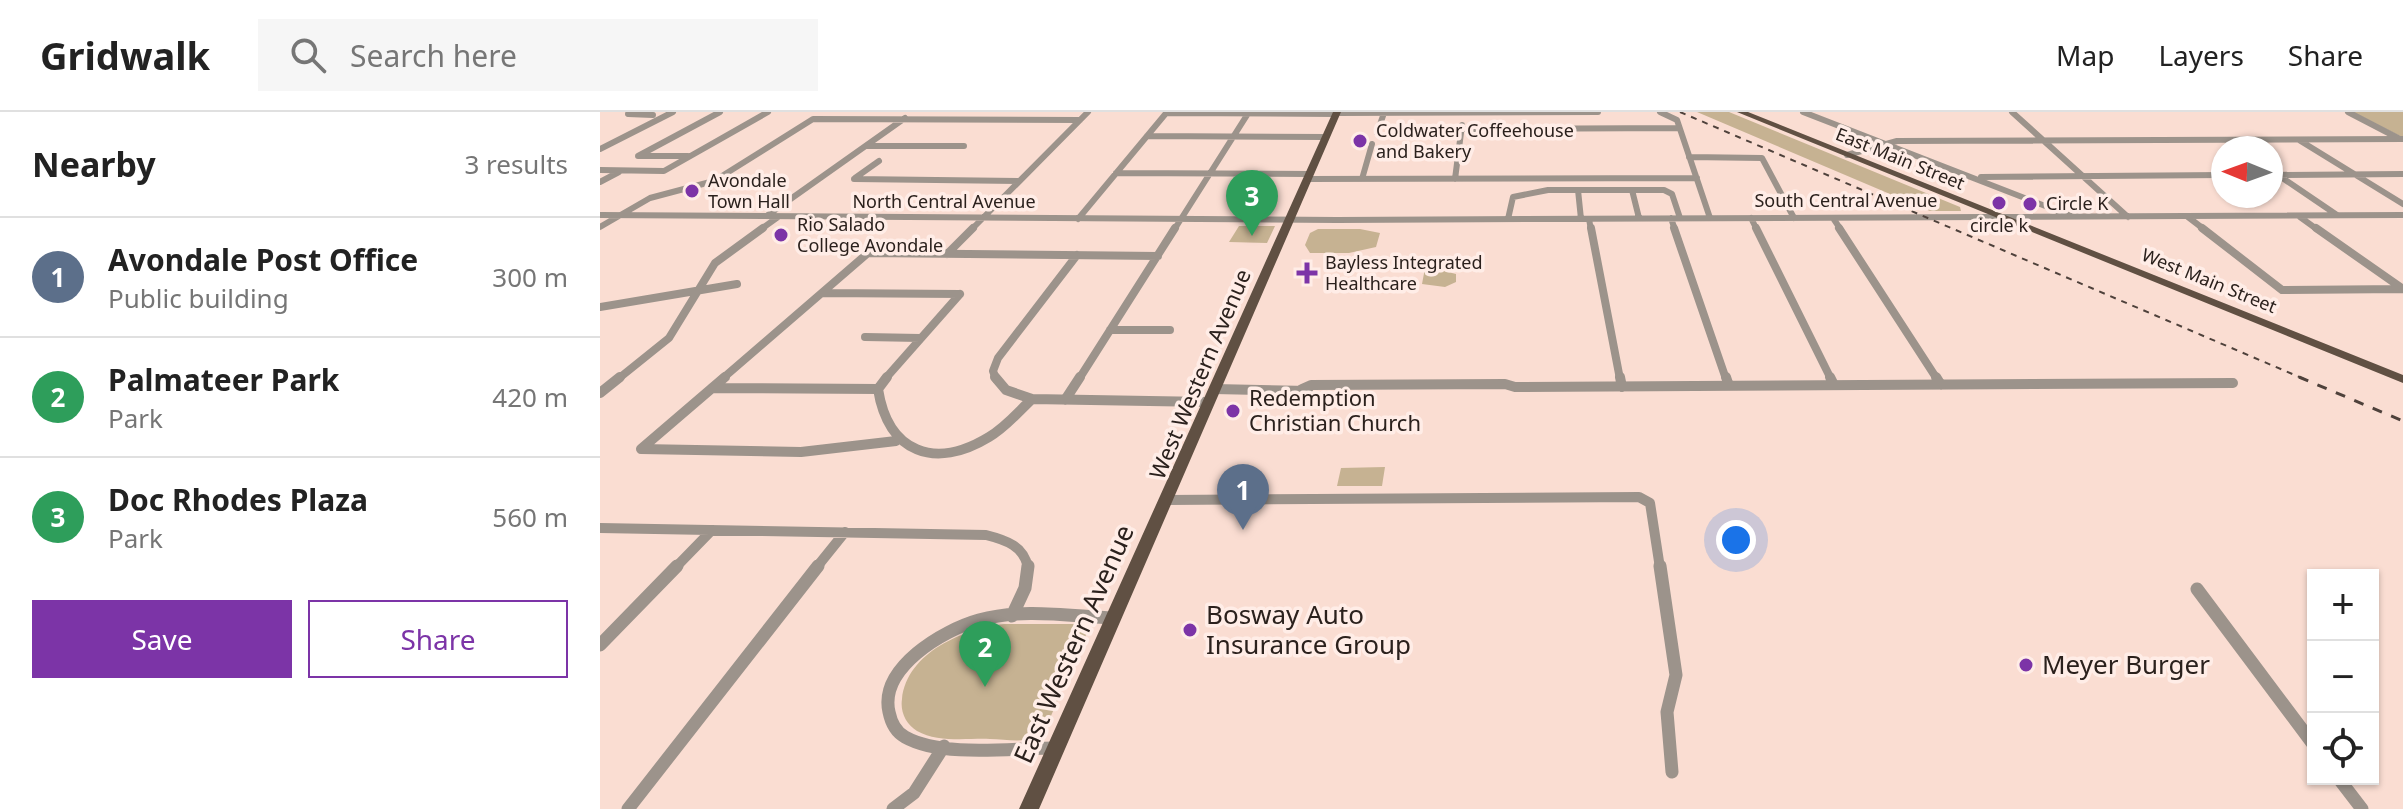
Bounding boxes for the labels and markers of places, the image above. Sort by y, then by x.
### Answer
place label: Coldwater Coffeehouse and Bakery [1376,118,1574,163]
marker: Coldwater Coffeehouse and Bakery [1351,132,1369,150]
place label: Avondale Town Hall [708,168,790,213]
pin: 3 [1226,170,1278,236]
marker: Avondale Town Hall [683,182,701,200]
place label: Circle K [2046,191,2109,215]
marker: circle k [1990,194,2008,212]
marker: Circle K [2021,195,2039,213]
place label: Rio Salado College Avondale [797,212,943,257]
place label: circle k [1970,213,2028,237]
marker: Rio Salado College Avondale [772,226,790,244]
place label: Bayless Integrated Healthcare [1325,250,1483,295]
marker: Bayless Integrated Healthcare [1296,262,1318,284]
place label: Redemption Christian Church [1249,382,1421,437]
marker: Redemption Christian Church [1224,402,1242,420]
pin: 1 [1217,464,1269,530]
place label: Bosway Auto Insurance Group [1206,596,1411,662]
pin: 2 [959,621,1011,687]
marker: Bosway Auto Insurance Group [1181,621,1199,639]
place label: Meyer Burger [2042,646,2210,682]
marker: Meyer Burger [2017,656,2035,674]

